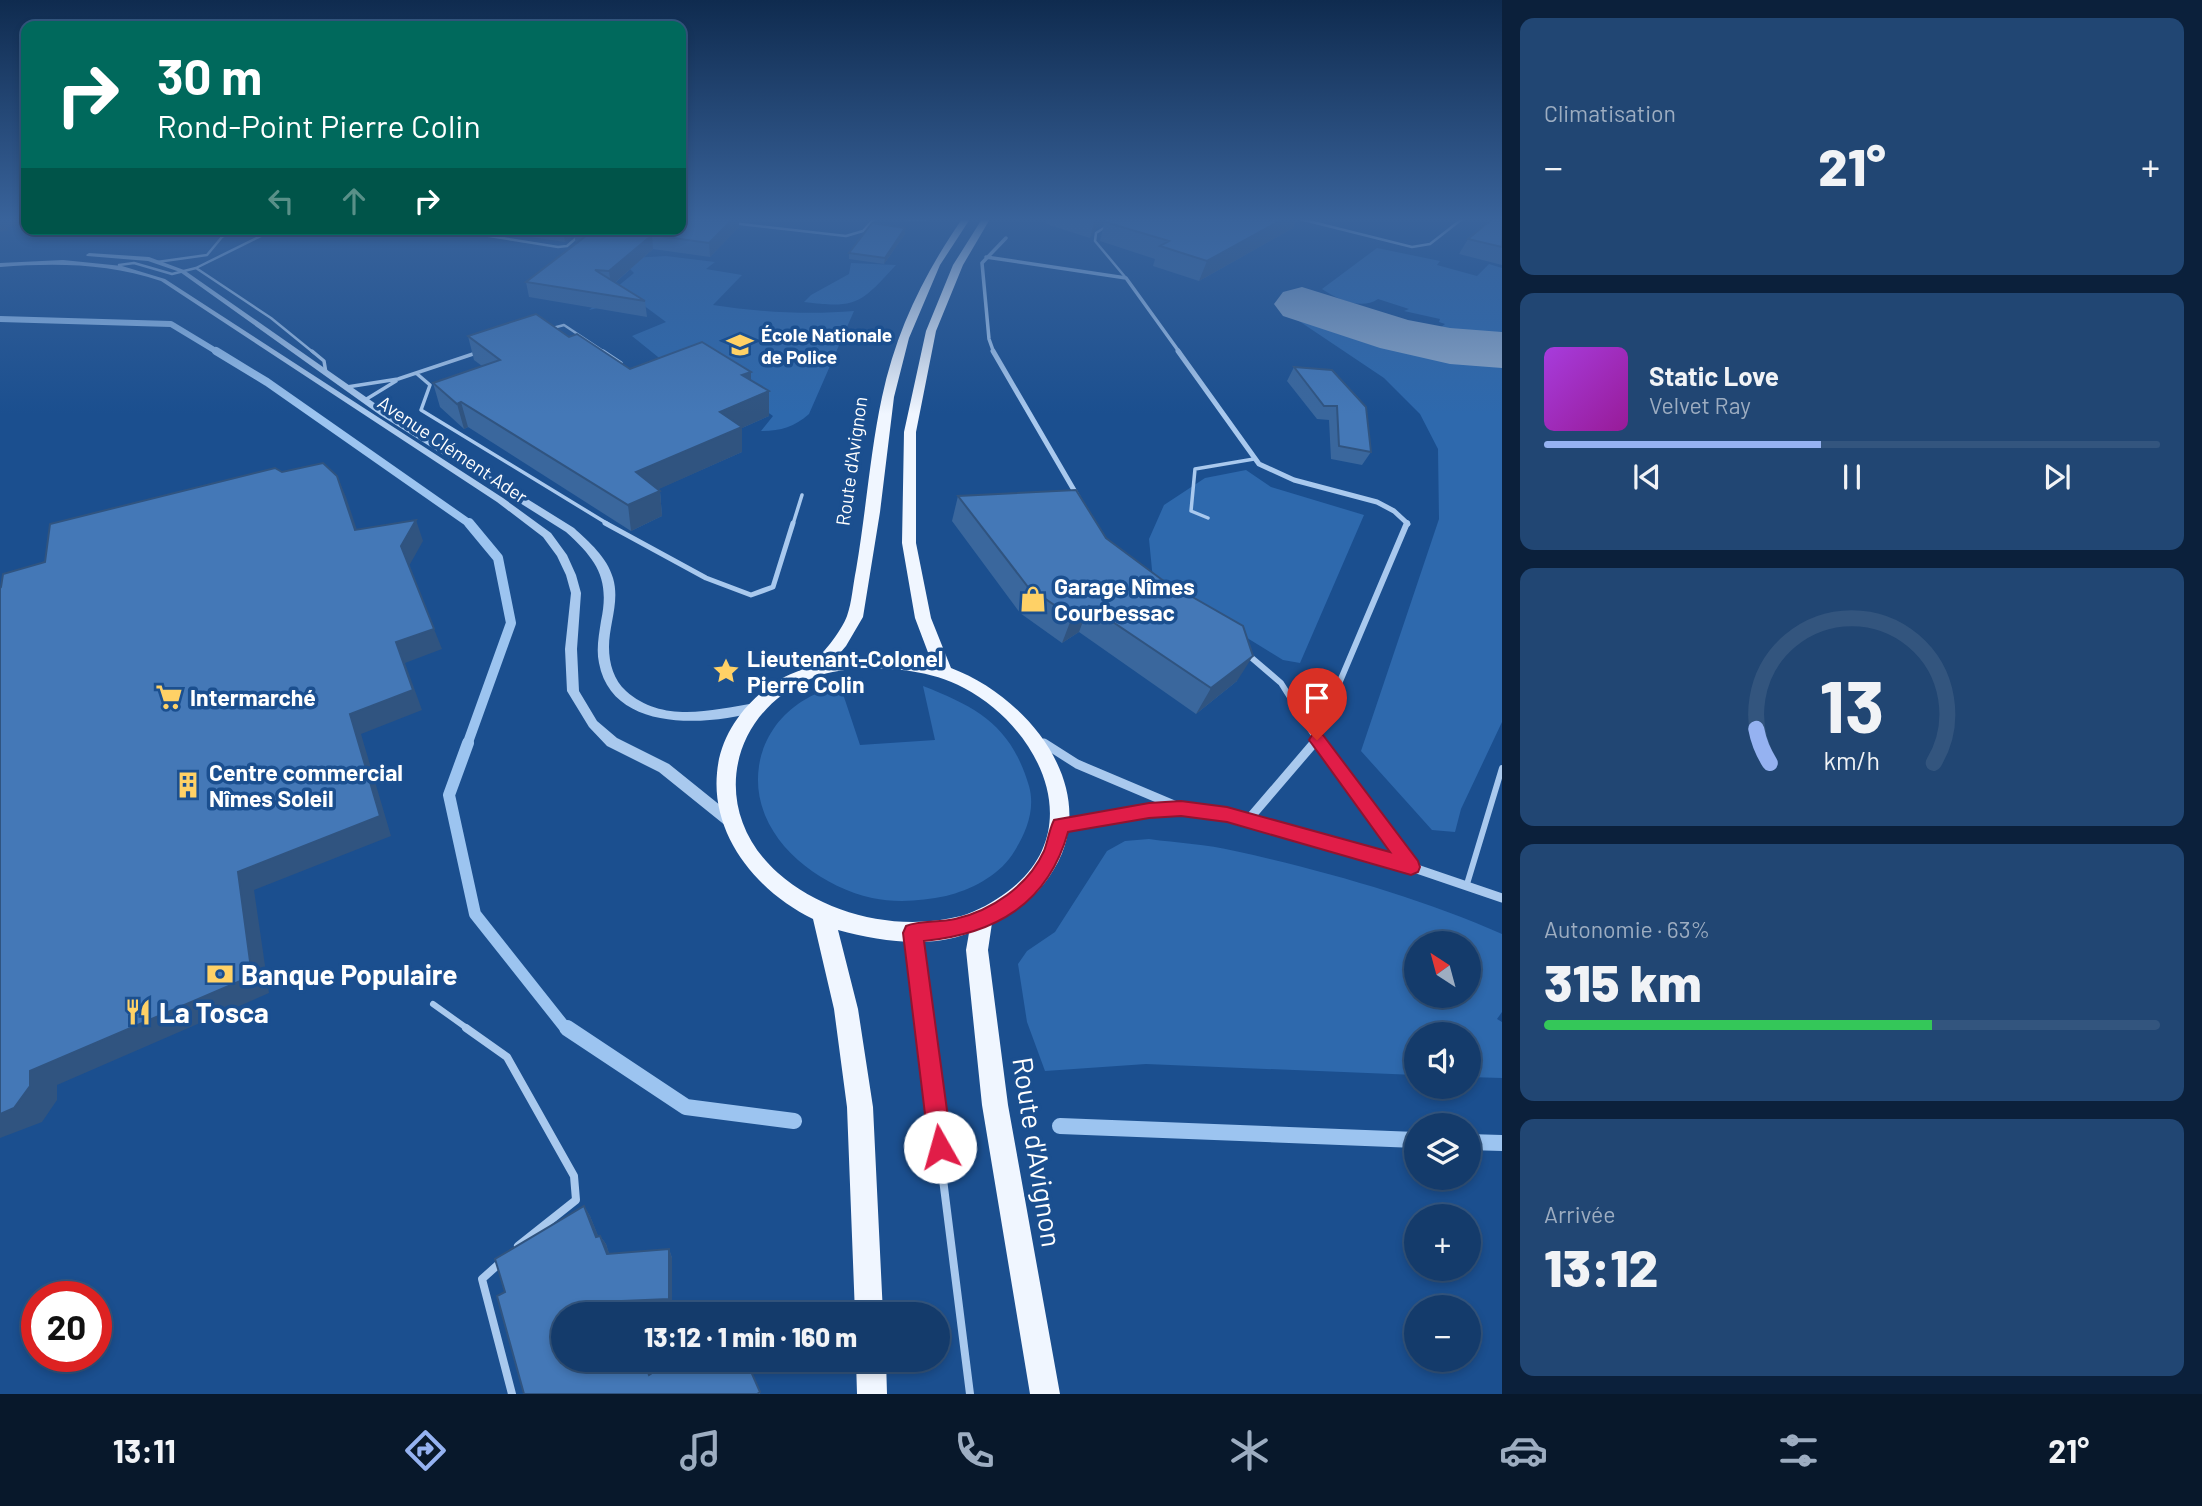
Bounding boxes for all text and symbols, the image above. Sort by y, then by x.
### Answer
text: 30 m [157,46,262,105]
icon: right [42,49,133,140]
text: Climatisation [1544,99,1676,127]
text: Rond-Point Pierre Colin [157,106,481,144]
text: 21° [1818,134,1886,196]
text: − [1544,143,1563,189]
text: + [2141,143,2160,189]
icon: left [262,182,300,220]
icon: ahead [335,182,373,220]
icon: right [408,182,446,220]
place label: École Nationale de Police [761,323,892,368]
school or university icon: École Nationale de Police [725,330,755,360]
text: Static Love [1649,360,1779,391]
street label: Avenue Clément Ader [374,390,532,508]
text: Velvet Ray [1649,391,1751,419]
street label: Route d'Avignon [831,395,871,527]
icon: previous [1628,458,1666,496]
icon: pause [1833,458,1871,496]
icon: next [2038,458,2076,496]
place label: Garage Nîmes Courbessac [1054,572,1195,626]
shop icon: Garage Nîmes Courbessac [1018,584,1048,614]
place label: Lieutenant-Colonel Pierre Colin [747,644,943,698]
place icon: Lieutenant-Colonel Pierre Colin [711,656,741,686]
text: 13 [1819,660,1885,748]
pin [1287,668,1347,740]
icon: arrive [1298,679,1336,717]
supermarket icon: Intermarché [154,682,184,712]
place label: Intermarché [190,683,316,711]
text: km/h [1824,745,1880,775]
place label: Centre commercial Nîmes Soleil [209,758,403,812]
building icon: Centre commercial Nîmes Soleil [173,770,203,800]
text: Autonomie · 63% [1544,915,1710,943]
north arrow [1404,931,1480,1008]
map controls [1404,931,1481,1372]
text: 315 km [1544,950,1702,1012]
place label: Banque Populaire [241,957,458,991]
bank icon: Banque Populaire [205,959,235,989]
place label: La Tosca [159,995,269,1029]
restaurant icon: La Tosca [123,997,153,1027]
button: sound [1404,1022,1481,1099]
street label: Route d'Avignon [1006,1055,1070,1249]
position arrow [903,1110,977,1184]
button: layers [1404,1113,1481,1190]
text: Arrivée [1544,1200,1616,1228]
button: + [1404,1204,1481,1281]
text: 13:12 [1544,1235,1658,1297]
speed limit sign: 20 [21,1281,112,1372]
button: − [1404,1295,1481,1372]
text: 13:12 · 1 min · 160 m [644,1321,857,1352]
icon: directions [401,1426,450,1475]
icon: music [676,1426,725,1475]
icon: phone [950,1426,999,1475]
icon: climate [1225,1426,1274,1475]
icon: car [1499,1426,1548,1475]
icon: filters [1774,1426,1823,1475]
text: 13:11 [113,1431,176,1469]
text: 21° [2048,1431,2089,1469]

